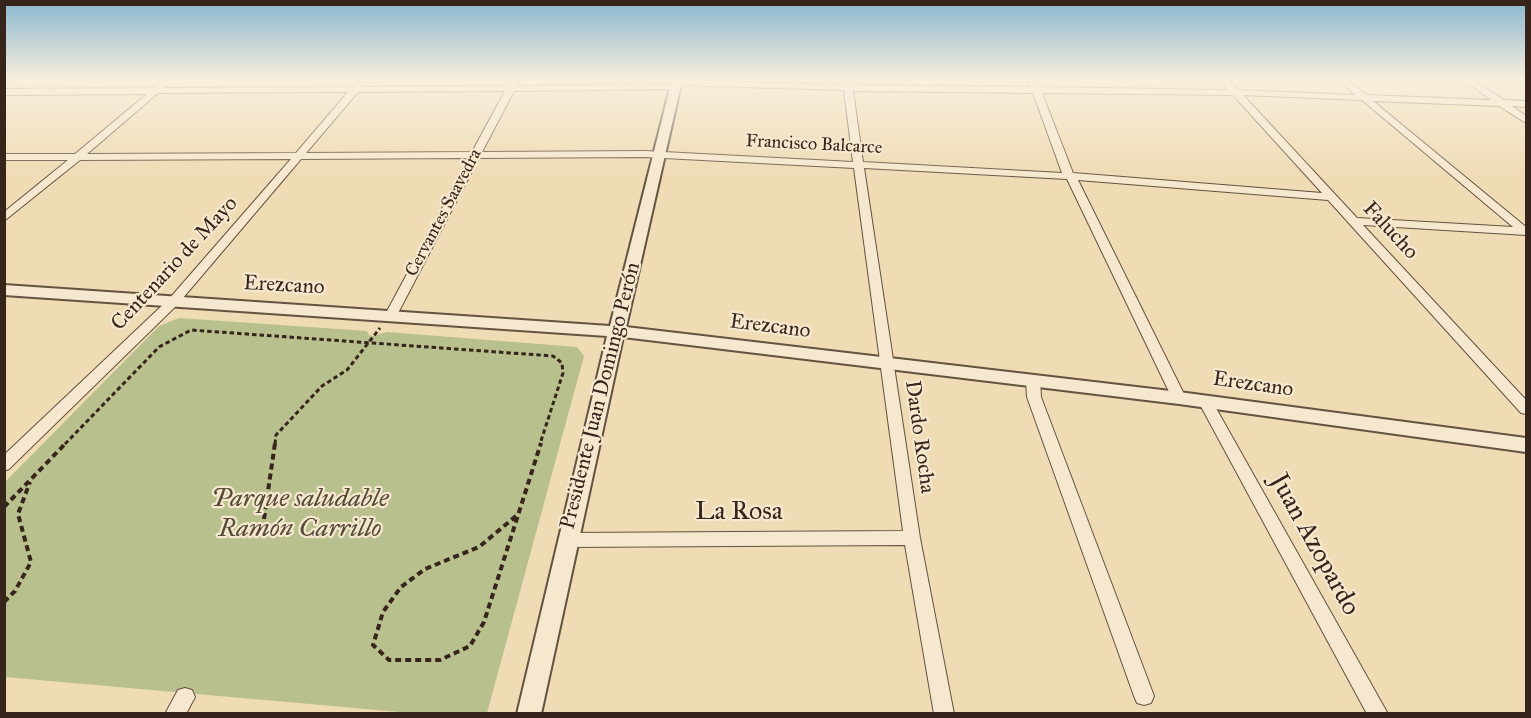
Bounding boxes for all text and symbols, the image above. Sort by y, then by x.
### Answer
street label: Francisco Balcarce [745,131,883,159]
street label: Cervantes Saavedra [401,145,487,281]
street label: Centenario de Mayo [106,192,244,336]
street label: Falucho [1357,197,1423,265]
street label: Presidente Juan Domingo Perón [556,260,646,532]
street label: Erezcano [243,271,325,301]
street label: Erezcano [728,310,812,344]
street label: Erezcano [1211,367,1295,403]
street label: Dardo Rocha [899,379,939,495]
street label: Juan Azopardo [1262,469,1366,621]
park label: Parque saludable Ramón Carrillo [211,484,389,546]
street label: La Rosa [695,497,783,529]

